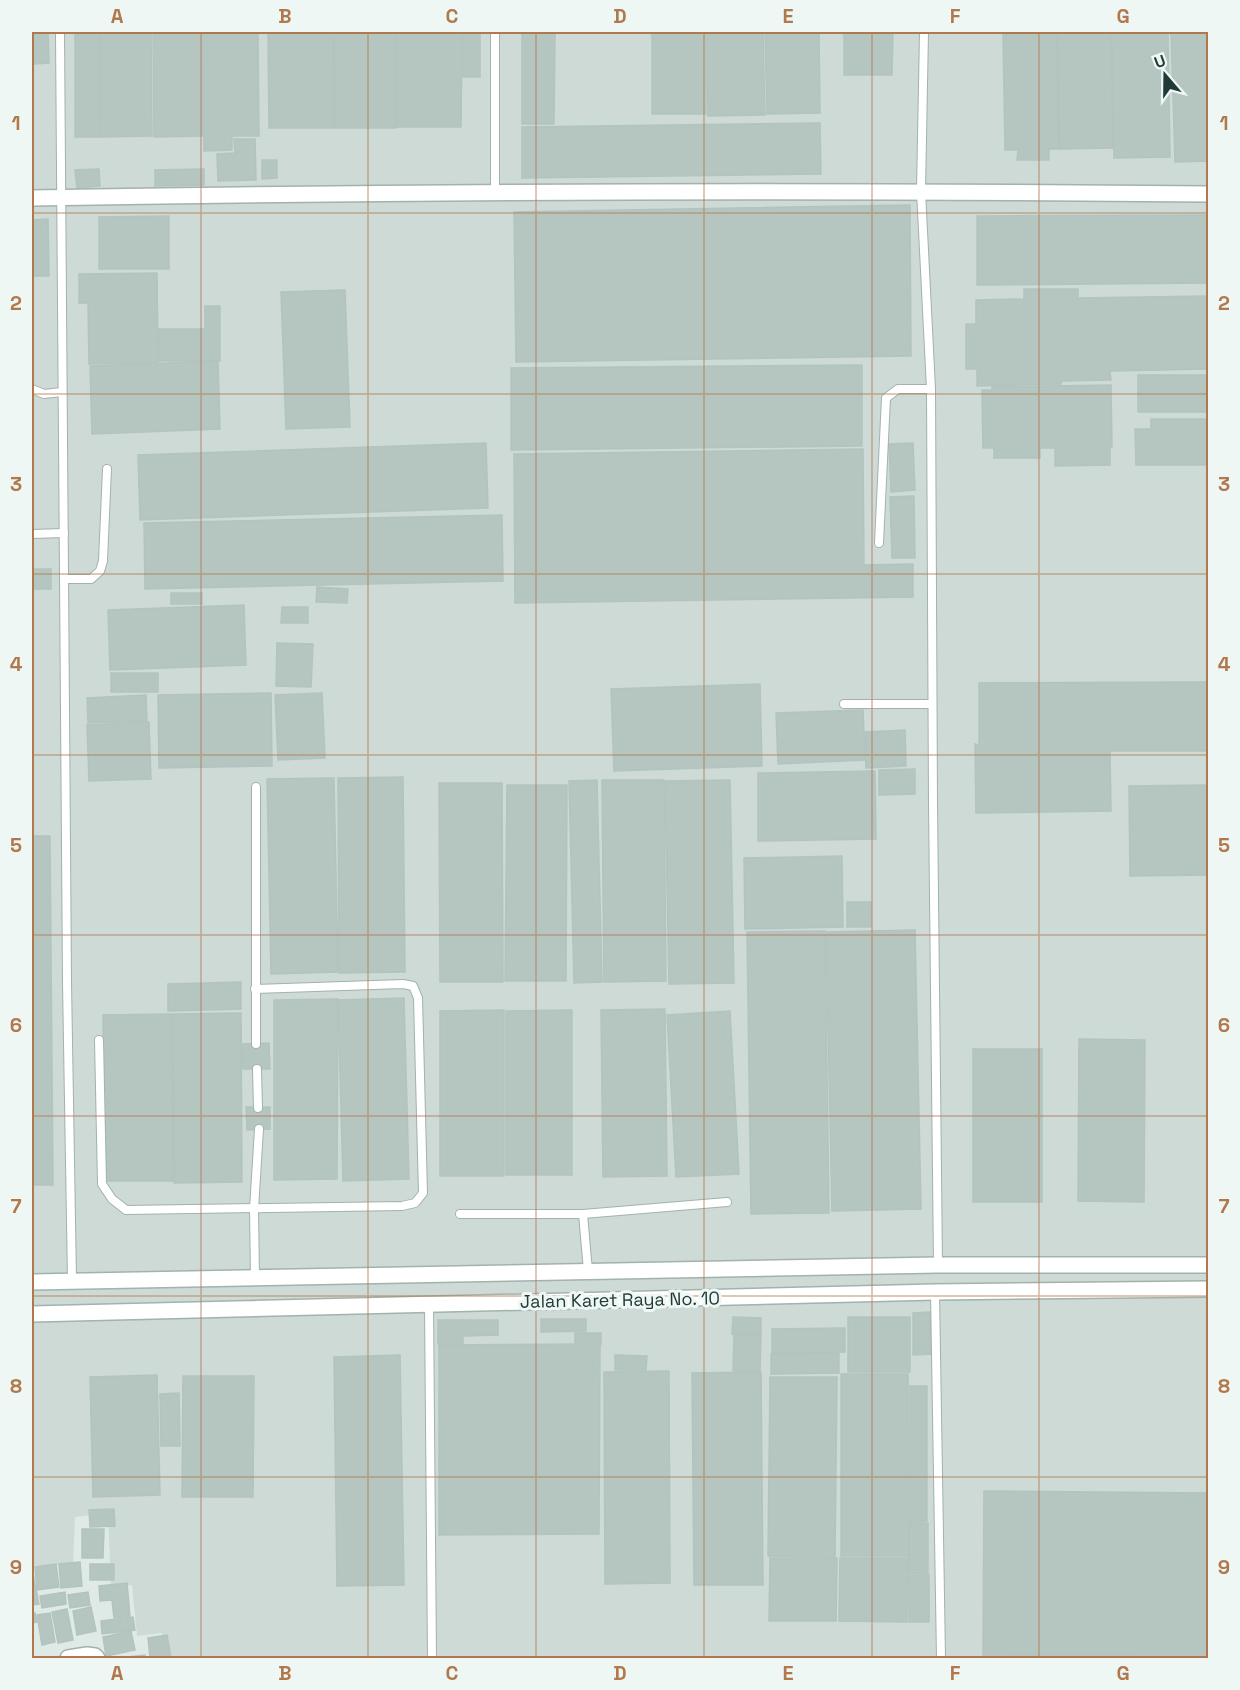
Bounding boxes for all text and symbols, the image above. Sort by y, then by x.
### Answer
text: A [111,3,124,29]
text: B [278,3,292,29]
text: C [446,3,459,29]
text: D [613,3,627,29]
text: E [782,3,794,29]
text: F [950,3,961,29]
text: G [1116,3,1130,29]
north arrow [1135,45,1195,105]
text: U [1151,50,1169,73]
text: 1 [11,110,21,136]
text: 1 [1219,110,1229,136]
text: 2 [10,290,22,316]
text: 2 [1218,290,1230,316]
text: 3 [10,471,22,497]
text: 3 [1218,471,1230,497]
text: 4 [10,651,23,677]
text: 4 [1218,651,1231,677]
text: 5 [10,832,22,858]
text: 5 [1218,832,1230,858]
text: 6 [10,1012,22,1038]
text: 6 [1218,1012,1230,1038]
text: 7 [10,1193,22,1219]
text: 7 [1218,1193,1230,1219]
street label: Jalan Karet Raya No. 10 [520,1286,720,1313]
text: 8 [10,1373,22,1399]
text: 8 [1218,1373,1230,1399]
text: 9 [10,1554,22,1580]
text: 9 [1218,1554,1230,1580]
text: A [111,1660,124,1686]
text: B [278,1660,292,1686]
text: C [446,1660,459,1686]
text: D [613,1660,627,1686]
text: E [782,1660,794,1686]
text: F [950,1660,961,1686]
text: G [1116,1660,1130,1686]

